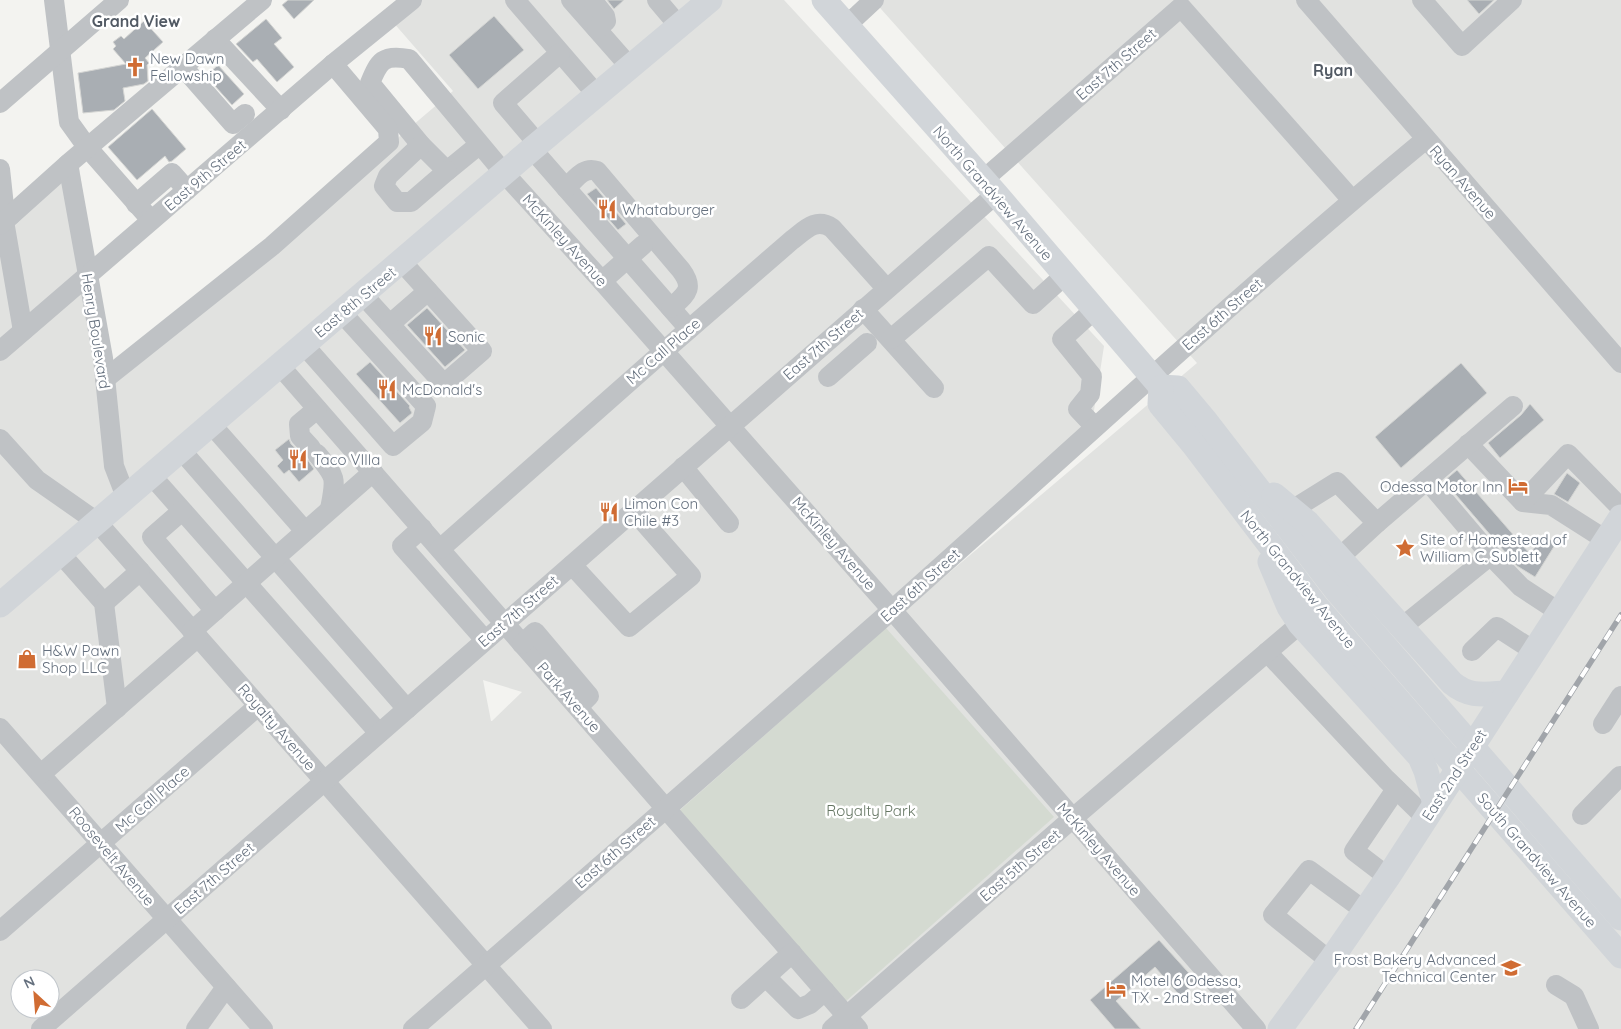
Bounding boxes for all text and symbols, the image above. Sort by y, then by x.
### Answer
district label: Grand View [92,11,180,31]
street label: East 7th Street [1072,24,1160,104]
place label: New Dawn Fellowship [150,49,225,85]
church icon: New Dawn Fellowship [124,56,146,78]
district label: Ryan [1313,60,1353,80]
street label: North Grandview Avenue [929,122,1057,264]
street label: East 9th Street [160,135,250,215]
street label: Ryan Avenue [1426,141,1500,223]
street label: McKinley Avenue [519,190,611,290]
restaurant icon: Whataburger [596,198,618,220]
place label: Whataburger [622,200,715,219]
street label: East 8th Street [310,262,400,342]
street label: Henry Boulevard [77,272,115,390]
street label: East 6th Street [1178,274,1266,354]
street label: East 7th Street [779,304,867,384]
street label: Mc Call Place [622,314,704,388]
restaurant icon: Sonic [422,325,444,347]
place label: Sonic [448,327,485,346]
restaurant icon: McDonald's [376,378,398,400]
place label: McDonald's [402,380,482,399]
restaurant icon: Taco VIlla [287,448,309,470]
place label: Taco VIlla [313,450,380,469]
hotel icon: Odessa Motor Inn [1507,475,1529,497]
place label: Odessa Motor Inn [1380,477,1503,496]
street label: McKinley Avenue [788,492,880,594]
place label: Limon Con Chile #3 [624,494,698,530]
restaurant icon: Limon Con Chile #3 [598,501,620,523]
street label: North Grandview Avenue [1236,506,1360,652]
place label: Site of Homestead of William C. Sublett [1420,530,1568,566]
place icon: Site of Homestead of William C. Sublett [1394,537,1416,559]
street label: East 6th Street [876,544,964,626]
street label: East 7th Street [474,571,562,651]
place label: H&W Pawn Shop LLC [42,641,119,677]
shop icon: H&W Pawn Shop LLC [16,648,38,670]
street label: Park Avenue [533,658,605,736]
street label: Royalty Avenue [234,680,320,774]
street label: East 2nd Street [1417,726,1491,824]
street label: Mc Call Place [111,762,193,836]
street label: South Grandview Avenue [1473,789,1601,931]
street label: McKinley Avenue [1053,798,1145,900]
park label: Royalty Park [826,801,916,820]
street label: Roosevelt Avenue [65,802,159,910]
street label: East 6th Street [571,812,659,892]
street label: East 5th Street [976,825,1064,905]
street label: East 7th Street [170,838,258,918]
place label: Frost Bakery Advanced Technical Center [1334,950,1496,986]
school or university icon: Frost Bakery Advanced Technical Center [1500,957,1522,979]
north arrow [10,969,60,1019]
place label: Motel 6 Odessa, TX - 2nd Street [1131,971,1241,1007]
text: N [21,972,38,993]
hotel icon: Motel 6 Odessa, TX - 2nd Street [1105,978,1127,1000]

